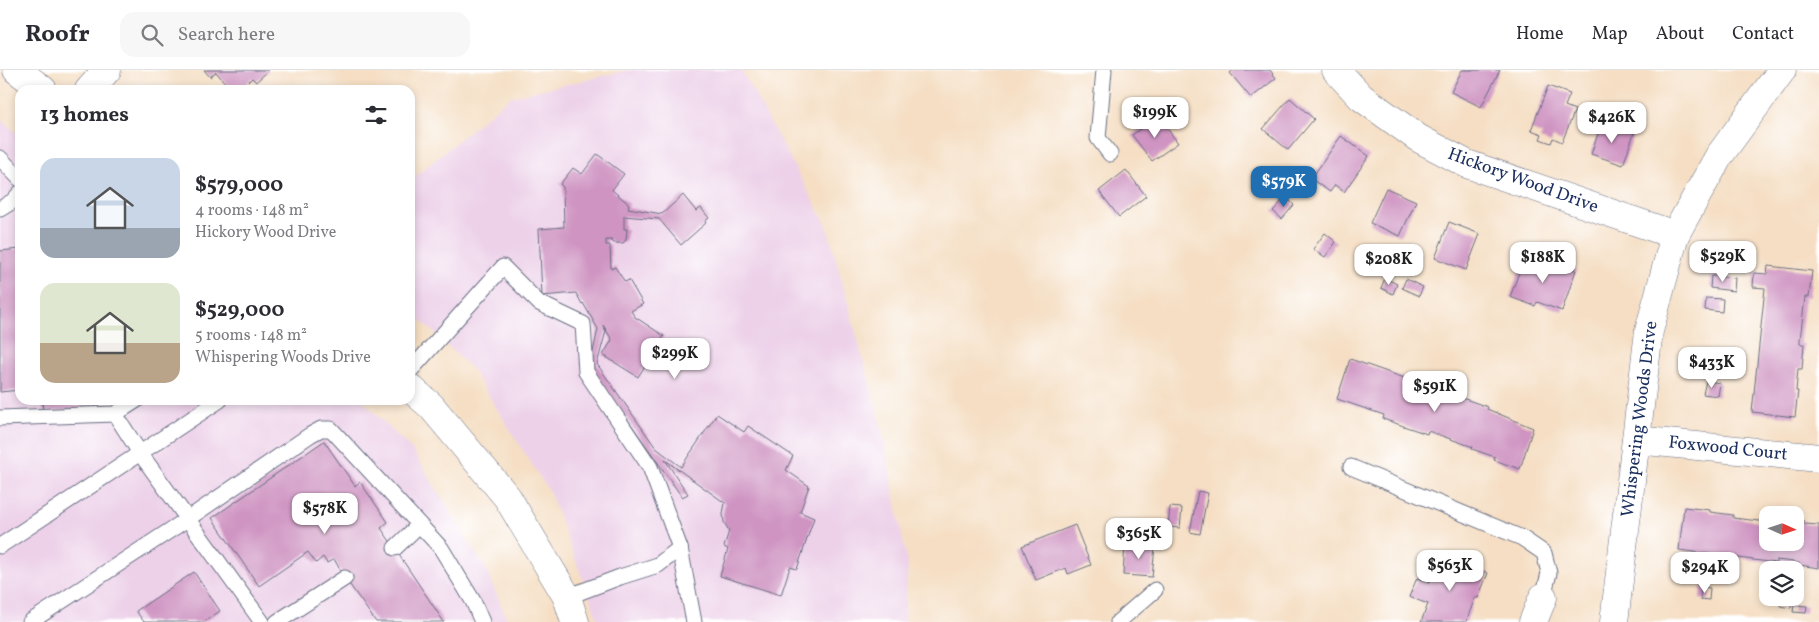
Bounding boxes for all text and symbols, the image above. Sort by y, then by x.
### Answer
search box [120,12,470,57]
text: Roofr [25,18,90,52]
icon: search [138,21,166,49]
text: Search here [178,22,275,48]
text: Home [1516,22,1564,47]
text: Map [1592,22,1628,47]
text: About [1656,22,1704,47]
text: Contact [1732,22,1794,47]
pin: $199K [1120,97,1190,139]
text: 13 homes [40,101,129,130]
icon: filters [362,101,390,129]
text: $199K [1133,102,1177,124]
pin: $426K [1577,102,1647,144]
text: $426K [1588,107,1636,129]
street label: Hickory Wood Drive [1444,142,1602,220]
pin: $579K [1249,166,1319,208]
text: $579,000 [195,171,283,200]
text: $579K [1262,171,1306,193]
icon: home [80,178,140,238]
text: 4 rooms · 148 m² [195,200,309,222]
text: Hickory Wood Drive [195,222,336,244]
pin: $529K [1688,240,1758,283]
pin: $188K [1508,242,1578,284]
pin: $208K [1354,244,1424,286]
text: $529K [1700,246,1746,268]
text: $188K [1521,247,1565,269]
text: $208K [1365,249,1413,271]
text: $529,000 [195,296,285,325]
icon: home [80,303,140,363]
street label: Whispering Woods Drive [1616,319,1664,519]
text: 5 rooms · 148 m² [195,325,307,347]
pin: $299K [640,338,710,380]
text: $299K [652,343,698,365]
pin: $433K [1677,346,1747,389]
text: Whispering Woods Drive [195,347,371,369]
text: $433K [1689,352,1735,374]
pin: $591K [1400,370,1470,413]
text: $591K [1413,376,1457,398]
street label: Foxwood Court [1667,430,1789,468]
pin: $578K [290,492,360,535]
text: $578K [303,498,347,520]
north arrow [1759,506,1804,551]
map controls [1759,506,1804,606]
pin: $365K [1104,518,1174,560]
text: $365K [1116,523,1162,545]
pin: $563K [1415,550,1485,592]
pin: $294K [1670,552,1740,594]
text: $563K [1427,555,1473,577]
text: $294K [1681,557,1729,579]
button: layers [1759,561,1804,606]

